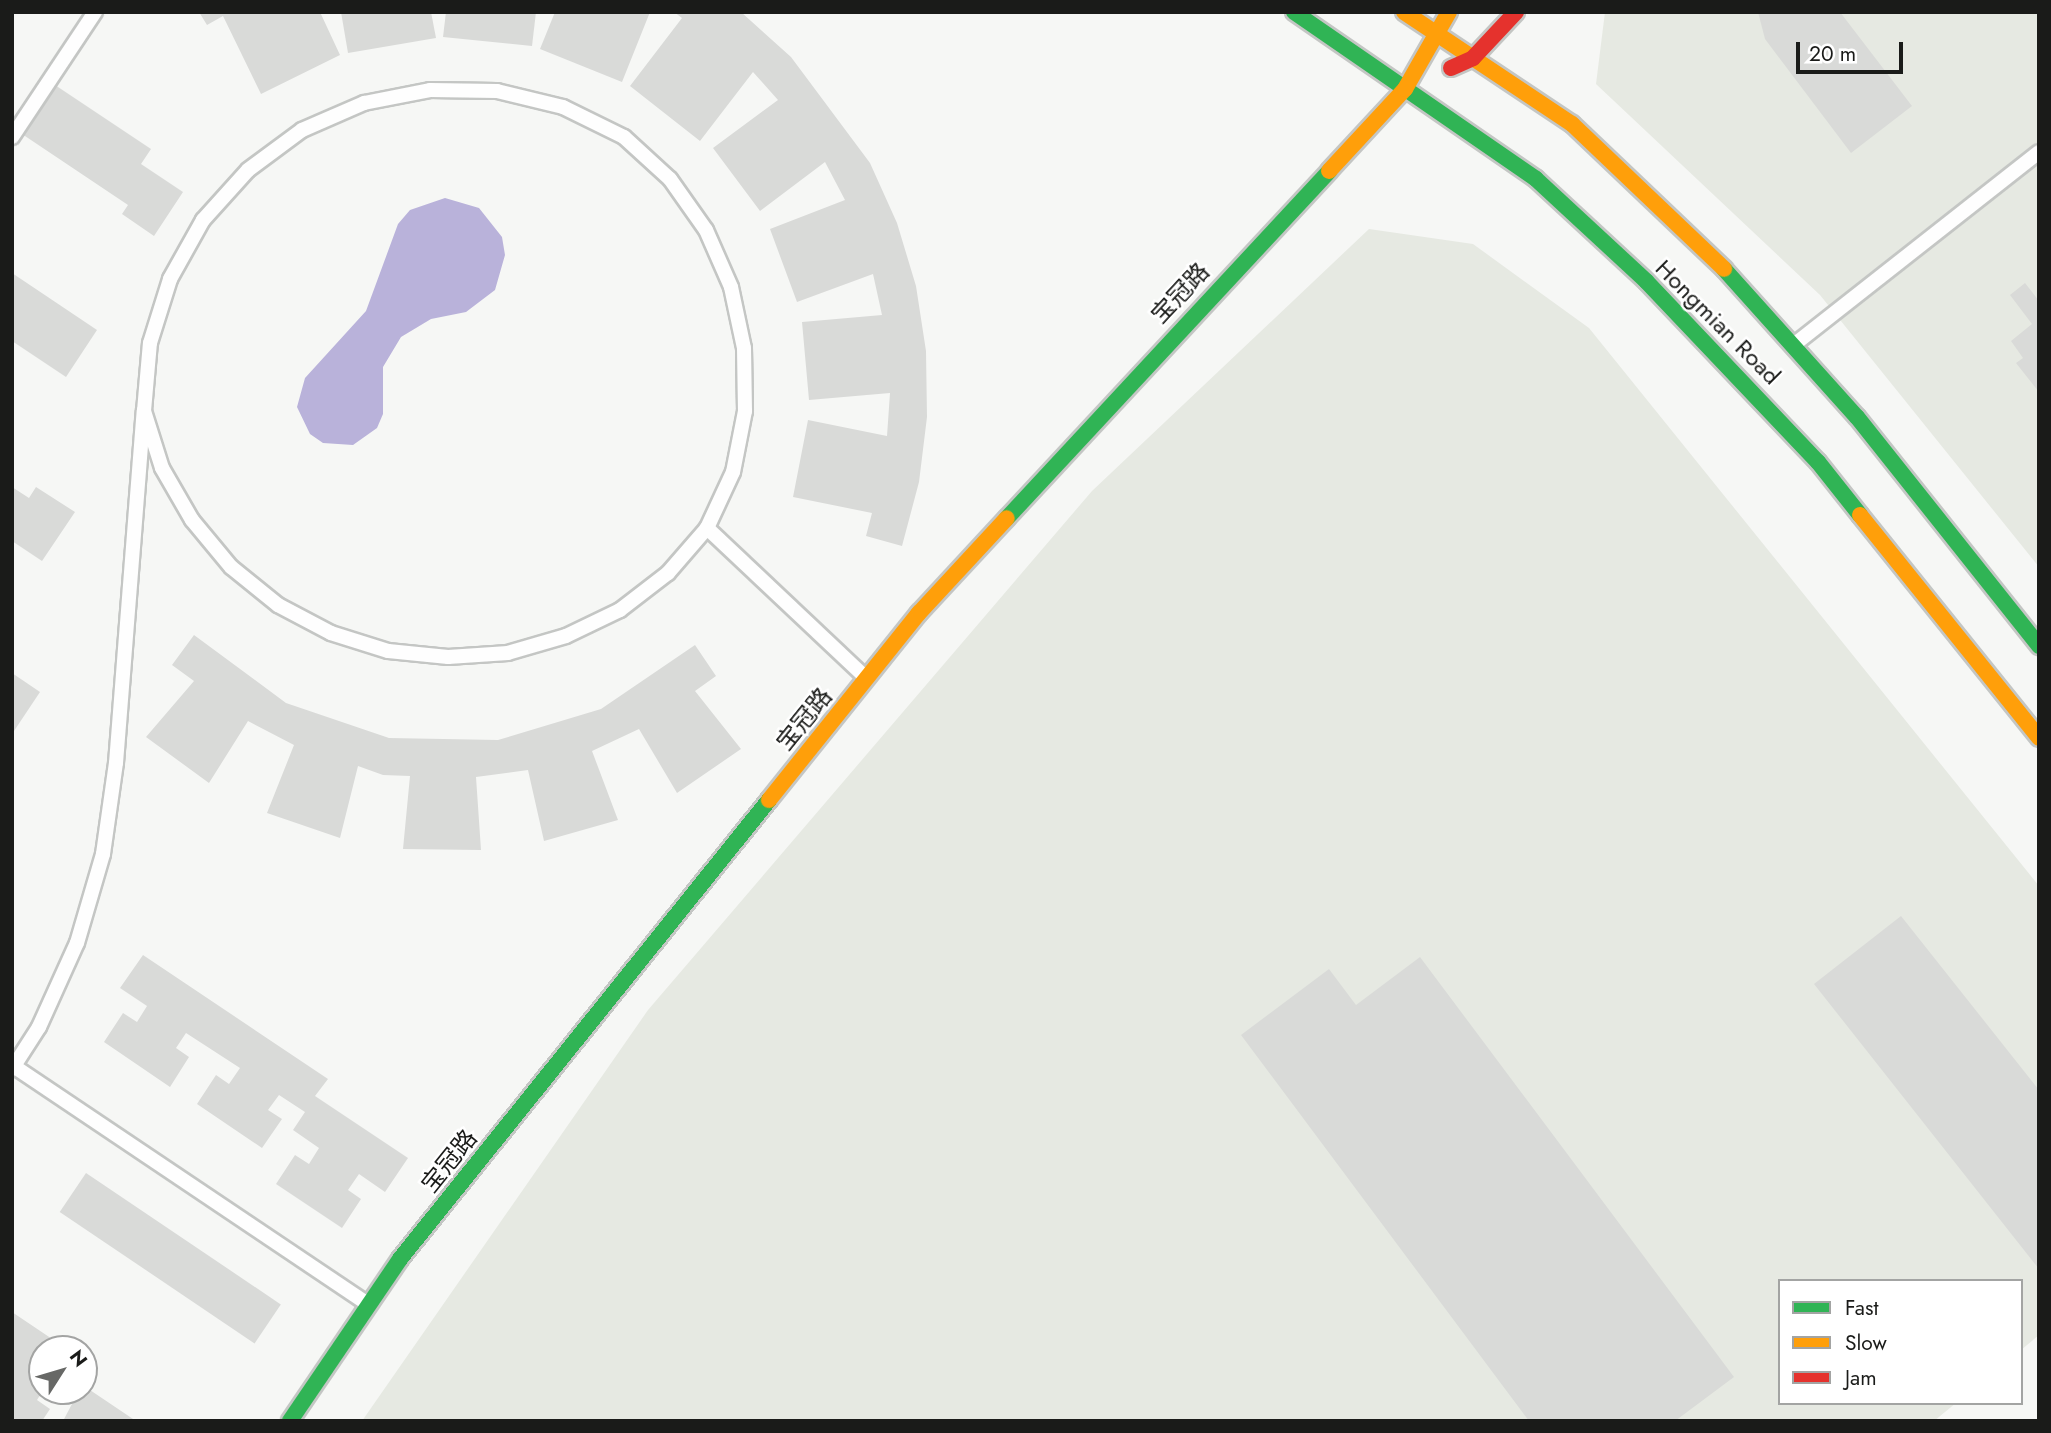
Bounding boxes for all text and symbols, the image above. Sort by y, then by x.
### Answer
scale bar [1799,28,1906,72]
text: 20 m [1809,39,1856,69]
street label: Hongmian Road [1650,254,1786,390]
street label: 宝冠路 [1145,257,1215,329]
street label: 宝冠路 [770,682,838,756]
street label: 宝冠路 [415,1124,483,1198]
legend [1778,1279,2023,1405]
text: Fast [1845,1293,1878,1323]
text: Slow [1845,1328,1887,1358]
north arrow [28,1335,98,1405]
text: N [63,1344,94,1372]
text: Jam [1845,1363,1877,1393]

